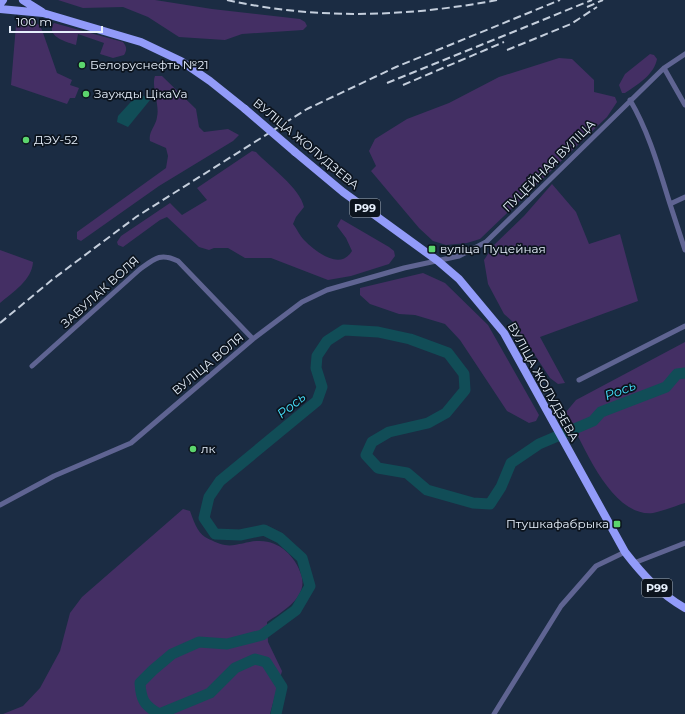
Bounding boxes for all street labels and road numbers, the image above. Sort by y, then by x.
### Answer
street label: ВУЛІЦА ЖОЛУДЗЕВА [250,95,362,192]
street label: ПУЦЕЙНАЯ ВУЛІЦА [499,116,598,215]
road number: Р99 [350,199,380,217]
street label: ЗАВУЛАК ВОЛЯ [58,253,142,331]
street label: ВУЛІЦА ЖОЛУДЗЕВА [505,320,582,444]
street label: ВУЛІЦА ВОЛЯ [169,329,247,398]
road number: Р99 [642,579,672,597]

